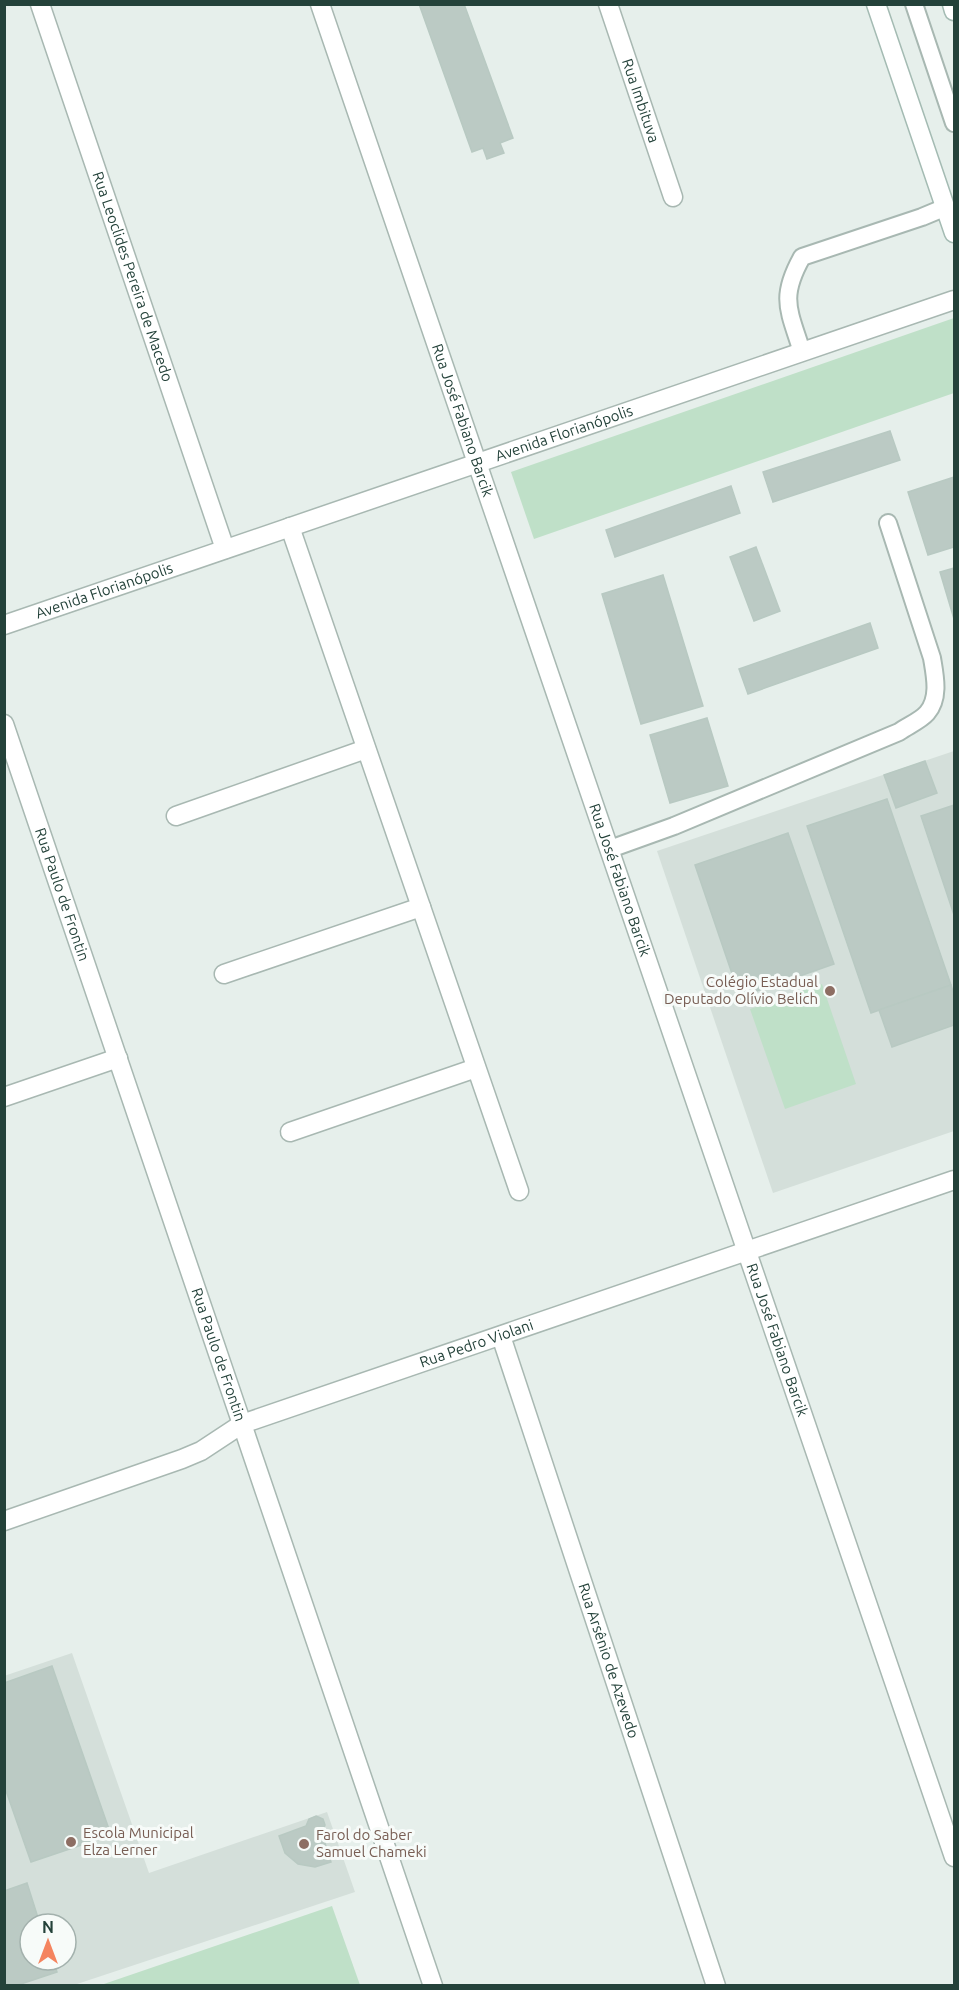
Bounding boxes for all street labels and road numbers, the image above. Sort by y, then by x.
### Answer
street label: Rua Imbituva [619,56,663,145]
street label: Rua Leoclides Pereira de Macedo [90,169,177,384]
street label: Rua José Fabiano Barcik [429,341,497,499]
street label: Avenida Florianópolis [493,402,635,464]
street label: Avenida Florianópolis [33,559,175,622]
street label: Rua José Fabiano Barcik [586,801,654,959]
street label: Rua Paulo de Frontin [32,825,93,963]
street label: Rua José Fabiano Barcik [744,1261,812,1419]
street label: Rua Paulo de Frontin [188,1286,249,1423]
street label: Rua Pedro Violani [417,1316,535,1371]
street label: Rua Arsênio de Azevedo [575,1581,642,1740]

